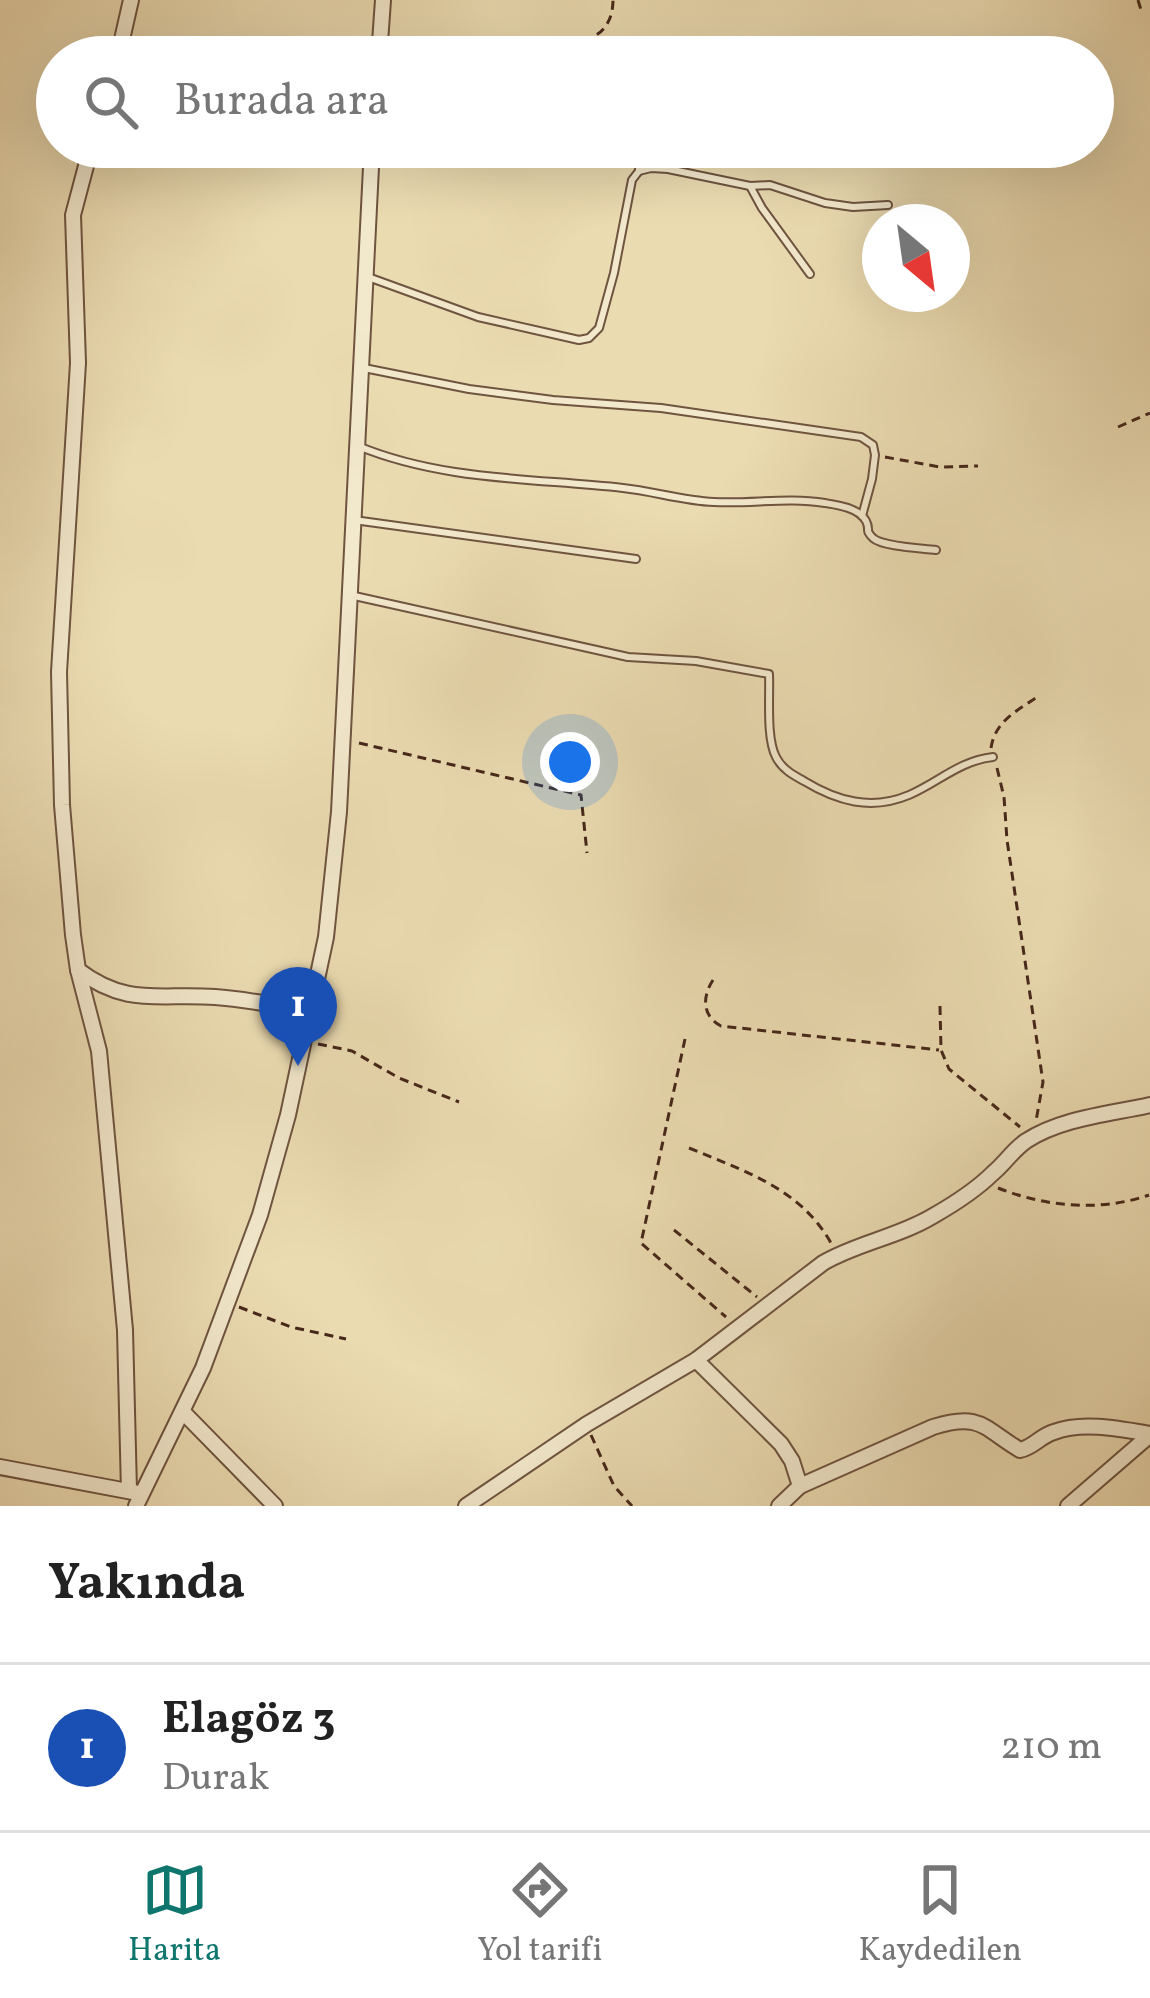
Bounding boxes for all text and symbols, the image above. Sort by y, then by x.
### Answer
search box [36,36,1114,168]
icon: search [78,69,144,135]
text: Burada ara [174,71,389,134]
north arrow [862,204,970,312]
your location [540,732,600,792]
pin: 1 [259,967,337,1066]
text: Yakında [48,1549,245,1620]
text: Elagöz 3 [162,1689,335,1752]
text: 1 [79,1721,95,1775]
text: 210 m [1000,1721,1102,1775]
text: Durak [162,1752,269,1806]
tab: Harita [128,1857,221,1975]
tab: Yol tarifi [477,1857,602,1975]
tab: Kaydedilen [859,1857,1022,1975]

